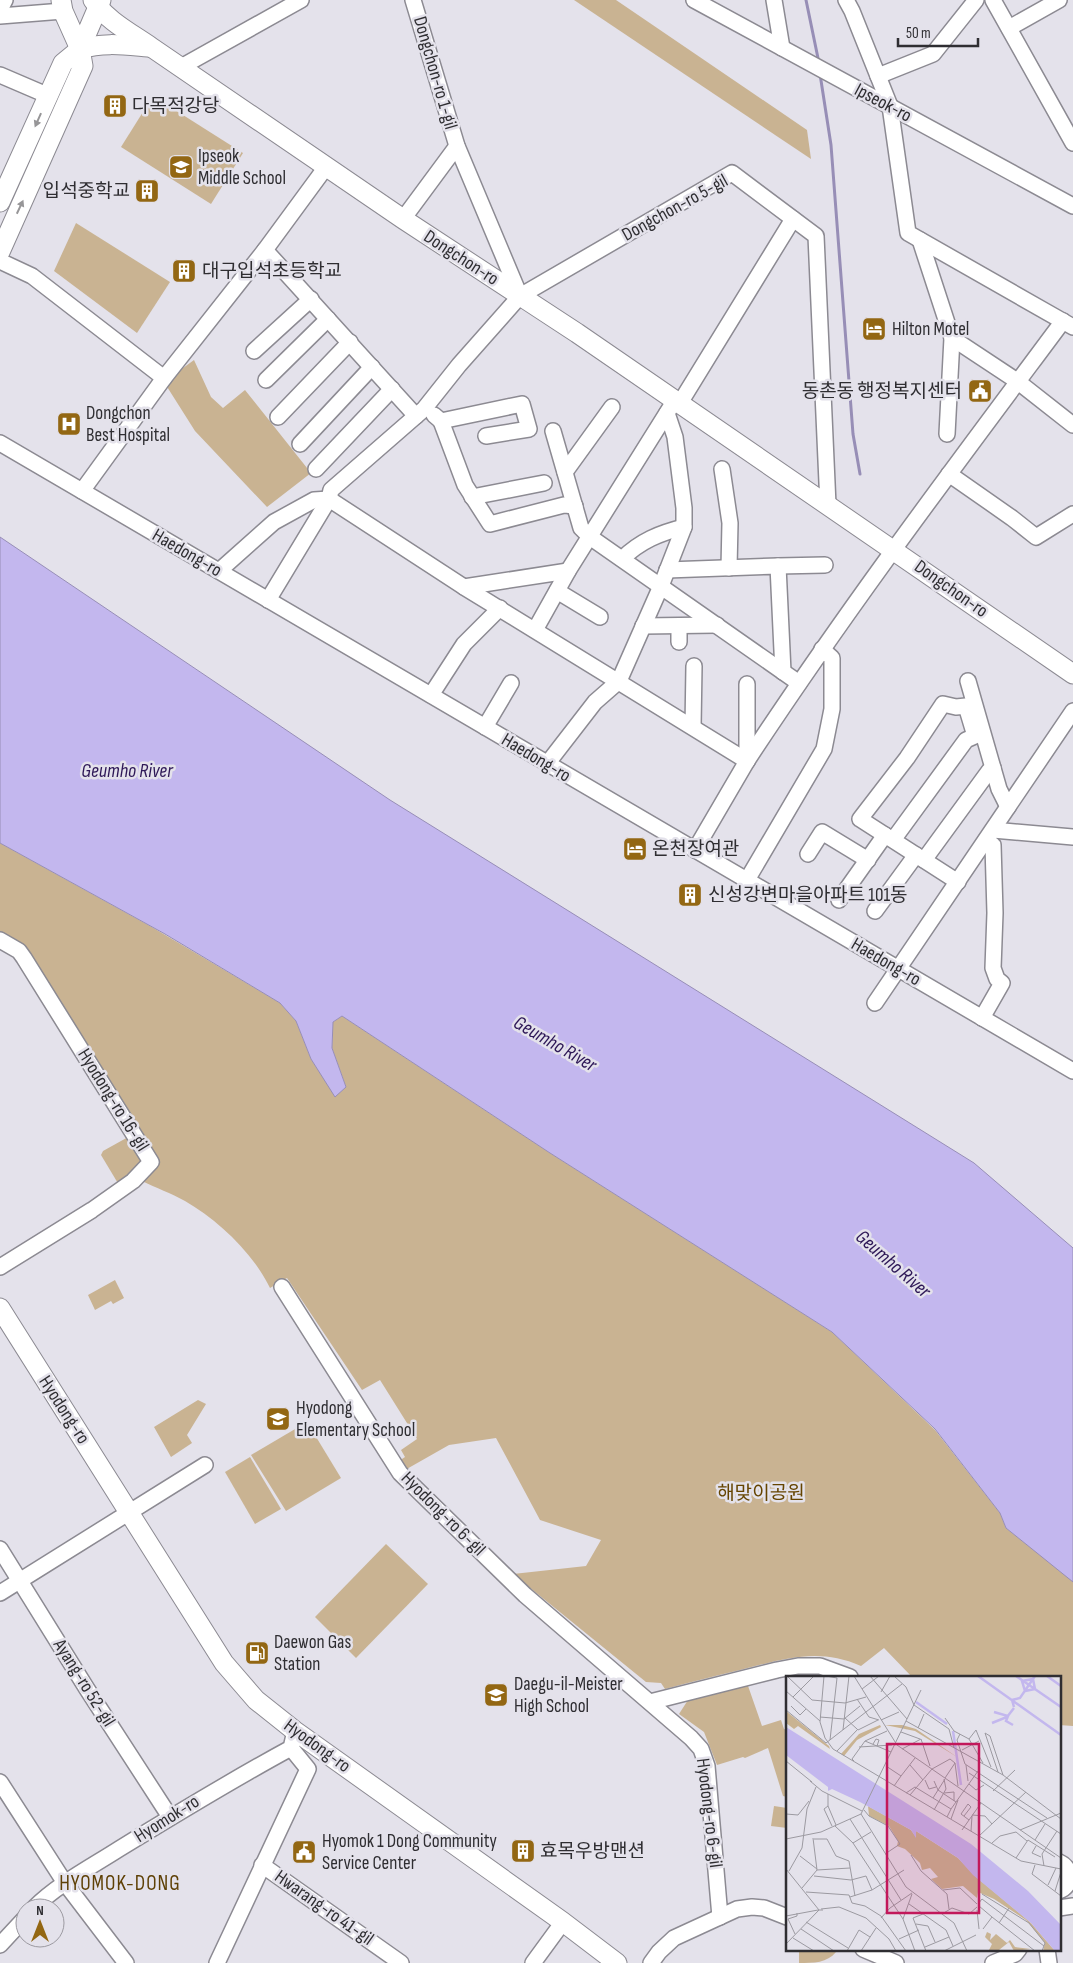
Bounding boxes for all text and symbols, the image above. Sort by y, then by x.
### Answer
street label: Dongchon-ro 1-gil [408,14,462,132]
scale bar [898,15,978,47]
text: 50 m [906,24,931,43]
street label: Ipseok-ro [851,78,915,128]
building icon: 다목적강당 [102,93,128,119]
place label: 다목적강당 [132,95,219,118]
one-way arrow [34,113,42,127]
place label: Ipseok Middle School [198,145,286,190]
school or university icon: Ipseok Middle School [168,154,194,180]
street label: Dongchon-ro 5-gil [618,169,732,247]
building icon: 입석중학교 [134,178,160,204]
place label: 입석중학교 [43,180,130,203]
one-way arrow [17,200,25,214]
street label: Dongchon-ro [419,225,503,291]
building icon: 대구입석초등학교 [171,258,197,284]
place label: 대구입석초등학교 [202,260,342,283]
hotel icon: Hilton Motel [861,316,887,342]
place label: Hilton Motel [892,318,969,341]
public building icon: 동촌동 행정복지센터 [967,378,993,404]
place label: 동촌동 행정복지센터 [802,380,962,403]
place label: Dongchon Best Hospital [86,402,170,447]
hospital icon: Dongchon Best Hospital [56,411,82,437]
street label: Haedong-ro [148,524,226,582]
street label: Dongchon-ro [910,555,992,623]
street label: Haedong-ro [497,728,575,788]
water label: Geumho River [81,759,174,783]
hotel icon: 온천장여관 [622,836,648,862]
place label: 온천장여관 [652,838,739,861]
building icon: 신성강변마을아파트 101동 [677,882,703,908]
place label: 신성강변마을아파트 101동 [708,884,908,907]
street label: Haedong-ro [847,933,925,991]
water label: Geumho River [509,1011,602,1078]
street label: Hyodong-ro 16-gil [72,1044,154,1156]
water label: Geumho River [851,1225,936,1304]
street label: Hyodong-ro [33,1372,95,1448]
place label: Hyodong Elementary School [296,1397,415,1442]
school or university icon: Hyodong Elementary School [265,1406,291,1432]
street label: Hyodong-ro 6-gil [396,1467,490,1561]
park label: 해맞이공원 [717,1482,805,1505]
place label: Daewon Gas Station [274,1631,351,1676]
street label: Ayang-ro 52-gil [48,1634,120,1731]
fuel station icon: Daewon Gas Station [244,1640,270,1666]
place label: Daegu-il-Meister High School [514,1673,623,1718]
inset map [786,1676,1060,1950]
school or university icon: Daegu-il-Meister High School [483,1682,509,1708]
street label: Hyodong-ro [279,1714,355,1778]
street label: Hyodong-ro 6-gil [691,1757,727,1869]
street label: Hyomok-ro [130,1790,204,1848]
place label: Hyomok 1 Dong Community Service Center [322,1830,497,1875]
building icon: 효목우방맨션 [510,1838,536,1864]
public building icon: Hyomok 1 Dong Community Service Center [291,1839,317,1865]
place label: 효목우방맨션 [540,1840,645,1863]
street label: Hwarang-ro 41-gil [270,1865,378,1951]
district label: HYOMOK-DONG [59,1871,181,1896]
north arrow [15,1898,65,1948]
text: N [36,1902,44,1919]

